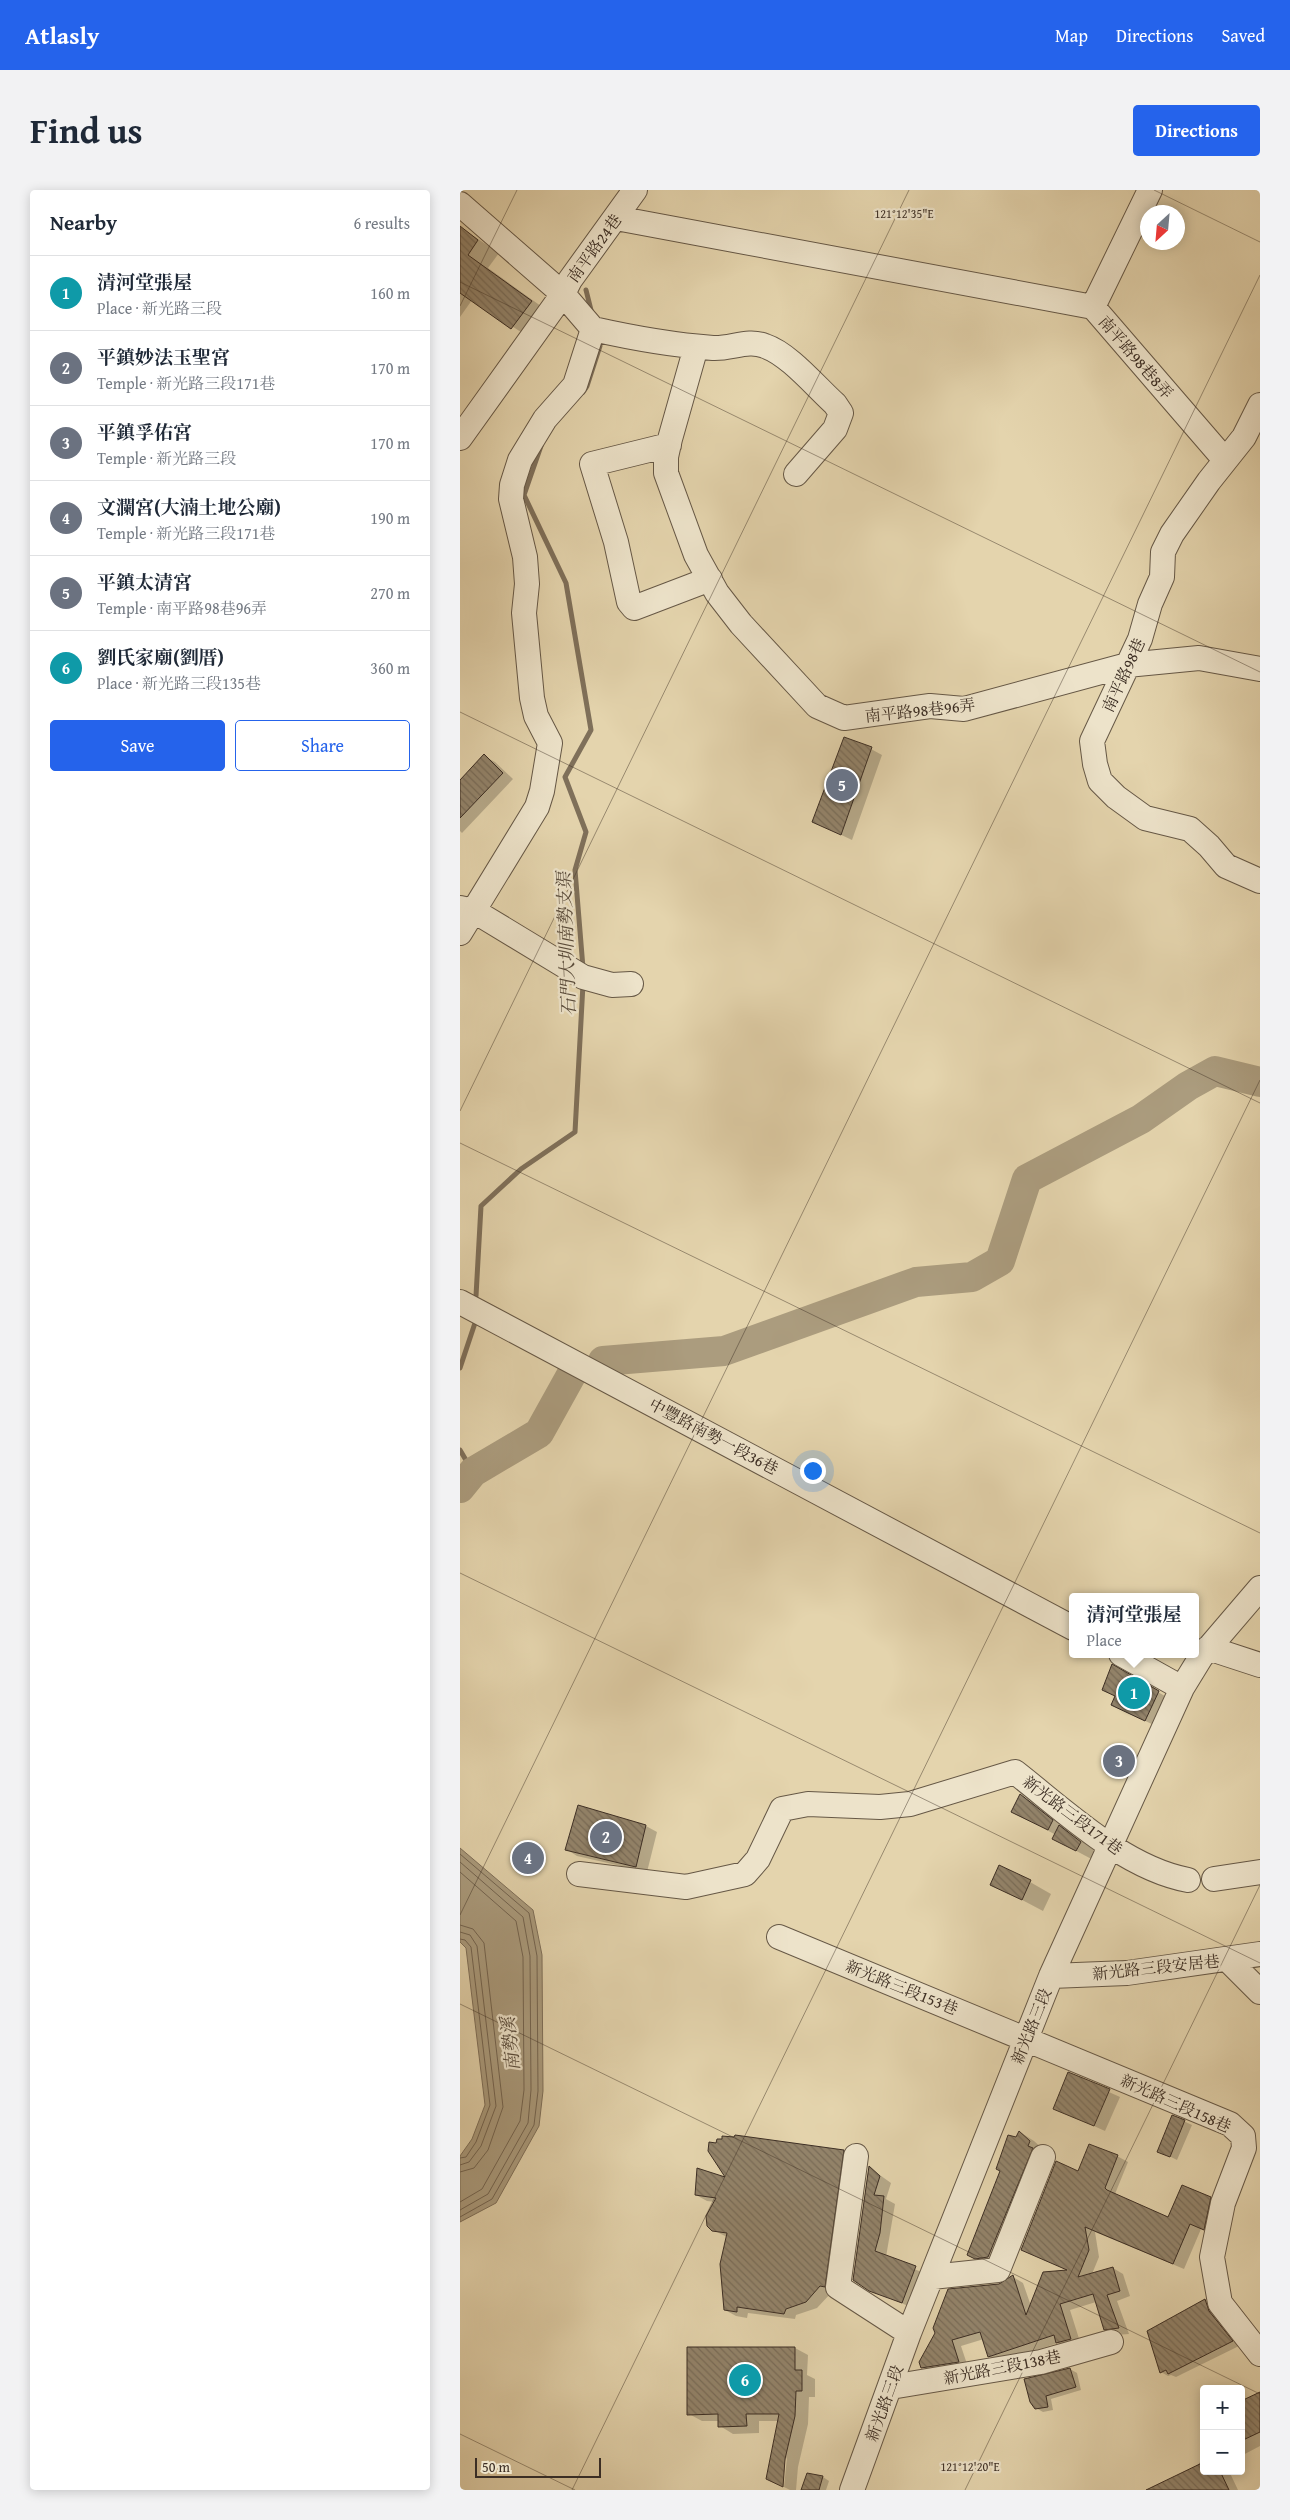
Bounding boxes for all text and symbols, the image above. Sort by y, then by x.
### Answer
text: Atlasly [25,18,99,53]
text: Map [1055,22,1088,49]
text: Directions [1116,22,1193,49]
text: Saved [1221,22,1265,49]
text: Find us [30,105,143,156]
button: Directions [1133,105,1260,156]
text: 121°12'35"E [874,205,934,222]
north arrow [1140,205,1185,250]
text: Nearby [50,207,117,238]
street label: 南平路24巷 [561,209,627,287]
text: 6 results [353,211,410,235]
text: 清河堂張屋 [97,268,192,296]
text: 1 [62,281,70,305]
text: 160 m [370,281,410,305]
text: Place · 新光路三段 [97,296,222,320]
street label: 南平路98巷8弄 [1093,310,1179,404]
text: 平鎮妙法玉聖宮 [97,343,230,371]
text: 2 [62,356,70,380]
text: 170 m [370,356,410,380]
text: Temple · 新光路三段171巷 [97,371,275,395]
text: 平鎮孚佑宮 [97,418,192,446]
text: 3 [62,431,70,455]
text: 170 m [370,431,410,455]
text: Temple · 新光路三段 [97,446,236,470]
text: 文瀾宮(大湳土地公廟) [97,493,281,521]
text: 4 [62,506,70,530]
text: 190 m [370,506,410,530]
text: Temple · 新光路三段171巷 [97,521,275,545]
text: 平鎮太清宮 [97,568,192,596]
text: 5 [62,581,70,605]
text: 270 m [370,581,410,605]
text: Temple · 南平路98巷96弄 [97,596,267,620]
street label: 南平路98巷 [1095,634,1151,716]
text: 劉氏家廟(劉厝) [97,643,224,671]
text: 6 [62,656,70,680]
text: 360 m [370,656,410,680]
text: Place · 新光路三段135巷 [97,671,261,695]
street label: 南平路98巷96弄 [864,692,976,728]
button: Save [50,720,225,771]
button: Share [235,720,410,771]
pin: 5 [826,766,858,804]
water label: 石門大圳南勢支渠 [550,869,582,1016]
street label: 中豐路南勢一段36巷 [645,1392,783,1480]
your location [800,1458,826,1484]
popup [1069,1593,1199,1658]
text: 清河堂張屋 [1086,1600,1182,1628]
text: Place [1086,1628,1122,1652]
pin: 1 [1118,1674,1150,1712]
pin: 3 [1103,1742,1135,1780]
street label: 新光路三段171巷 [1018,1770,1128,1860]
pin: 2 [590,1818,622,1856]
pin: 4 [512,1839,544,1877]
street label: 新光路三段安居巷 [1091,1948,1221,1986]
street label: 新光路三段153巷 [842,1954,962,2020]
street label: 新光路三段 [1005,1984,1057,2068]
water label: 南勢溪 [494,2014,526,2072]
street label: 新光路三段158巷 [1117,2068,1235,2138]
street label: 新光路三段138巷 [941,2344,1063,2390]
pin: 6 [729,2361,761,2399]
street label: 新光路三段 [859,2361,909,2445]
map controls [1200,2385,1245,2475]
button: + [1200,2385,1245,2430]
button: − [1200,2430,1245,2475]
scale bar [475,2455,601,2478]
text: 50 m [482,2457,510,2477]
text: 121°12'20"E [940,2458,1000,2475]

